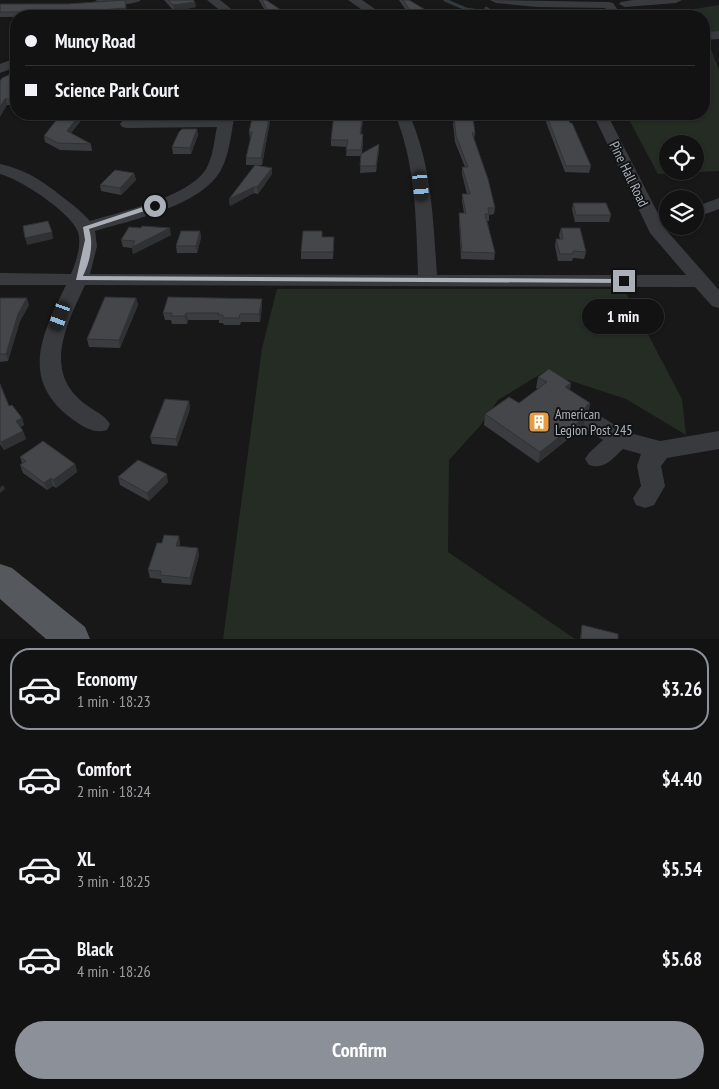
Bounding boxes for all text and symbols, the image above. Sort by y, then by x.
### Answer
text: Muncy Road [55,29,135,53]
text: Science Park Court [55,78,179,102]
map controls [659,135,704,235]
button: locate [659,135,704,180]
street label: Pine Hall Road [605,138,653,210]
car [412,170,429,202]
button: layers [659,190,704,235]
route start [144,195,166,217]
route end [613,270,635,292]
callout: 1 min [583,298,665,334]
car [47,299,72,333]
text: 1 min [607,306,639,326]
place label: American Legion Post 245 [555,405,633,439]
building icon: American Legion Post 245 [527,410,551,434]
icon: car [17,667,62,712]
text: Economy [77,667,137,691]
text: $3.26 [662,677,702,701]
text: 1 min · 18:23 [77,691,151,711]
icon: car [17,757,62,802]
text: Comfort [77,757,131,781]
text: $4.40 [662,767,702,791]
text: 2 min · 18:24 [77,781,151,801]
icon: car [17,847,62,892]
text: XL [77,847,95,871]
text: $5.54 [662,857,702,881]
text: 3 min · 18:25 [77,871,151,891]
icon: car [17,937,62,982]
text: Black [77,937,113,961]
text: $5.68 [662,947,702,971]
text: 4 min · 18:26 [77,961,151,981]
button: Confirm [15,1021,704,1079]

